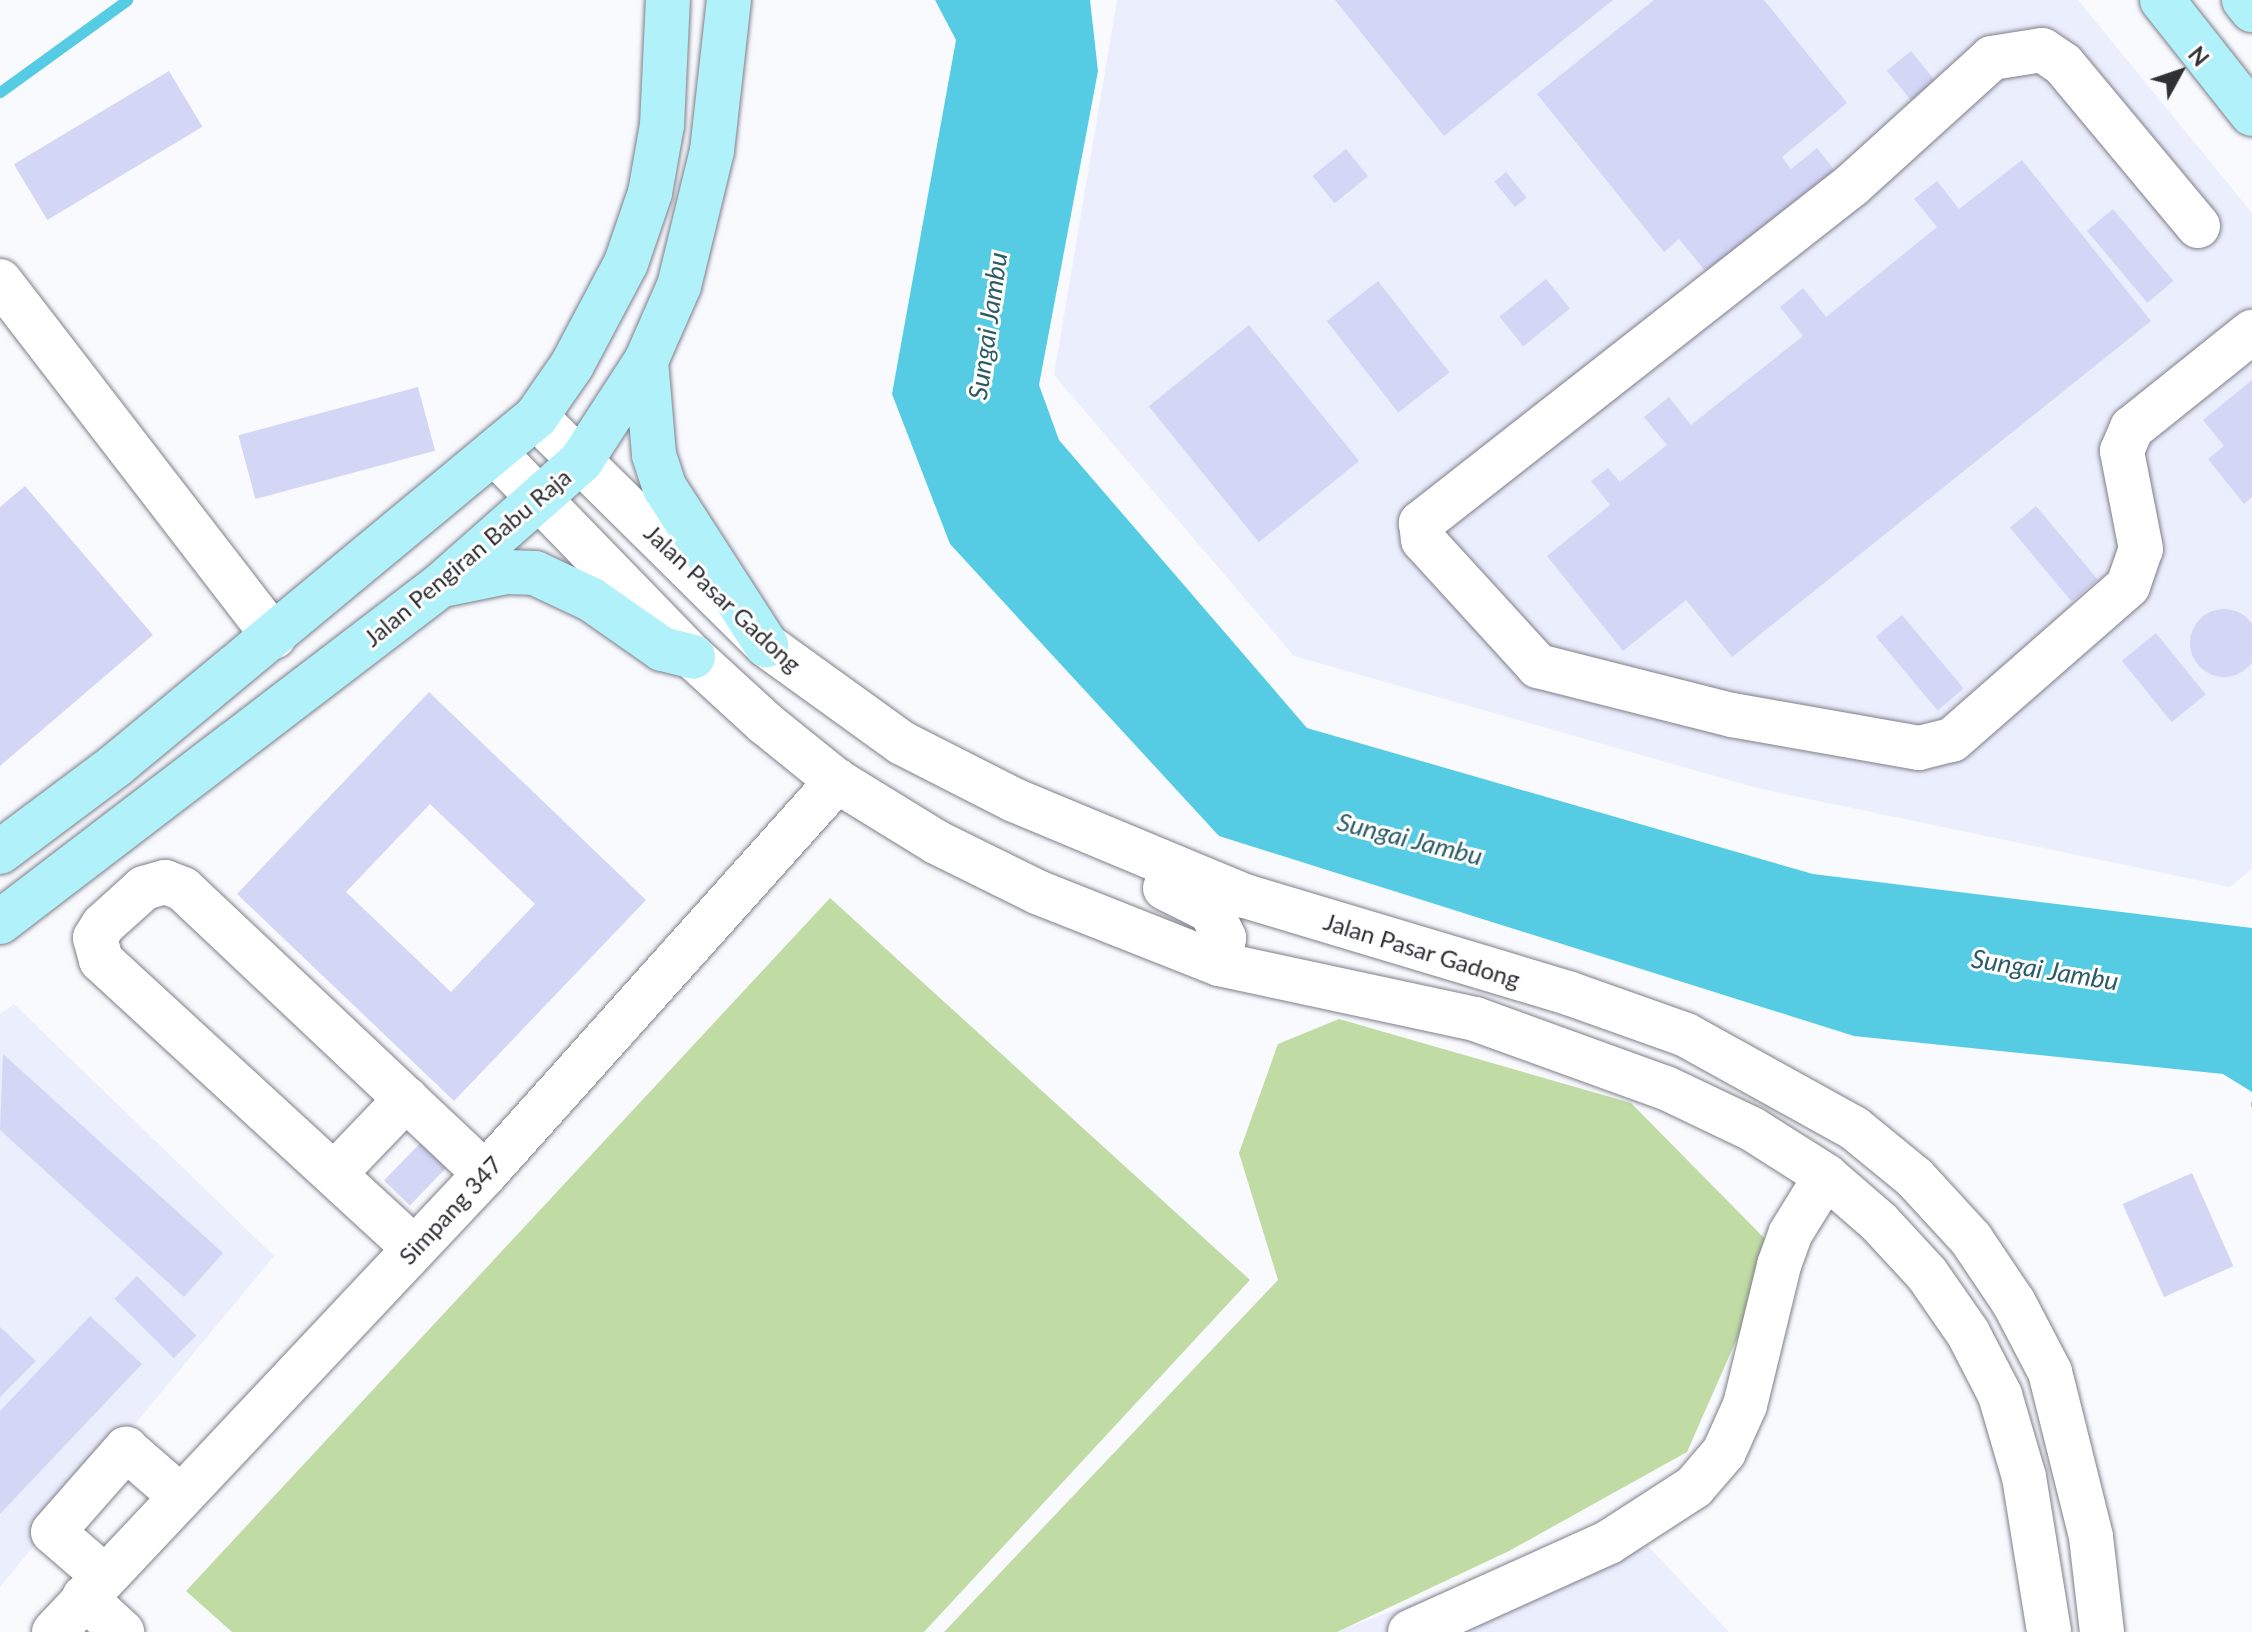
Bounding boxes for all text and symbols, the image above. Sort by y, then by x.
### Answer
north arrow [2140,32,2220,112]
text: N [2183,41,2215,71]
water label: Sungai Jambu [962,250,1014,402]
street label: Jalan Pengiran Babu Raja [358,462,576,652]
street label: Jalan Pasar Gadong [639,518,807,678]
water label: Sungai Jambu [1334,806,1486,872]
street label: Jalan Pasar Gadong [1320,906,1524,994]
water label: Sungai Jambu [1969,943,2121,997]
street label: Simpang 347 [393,1150,507,1270]

